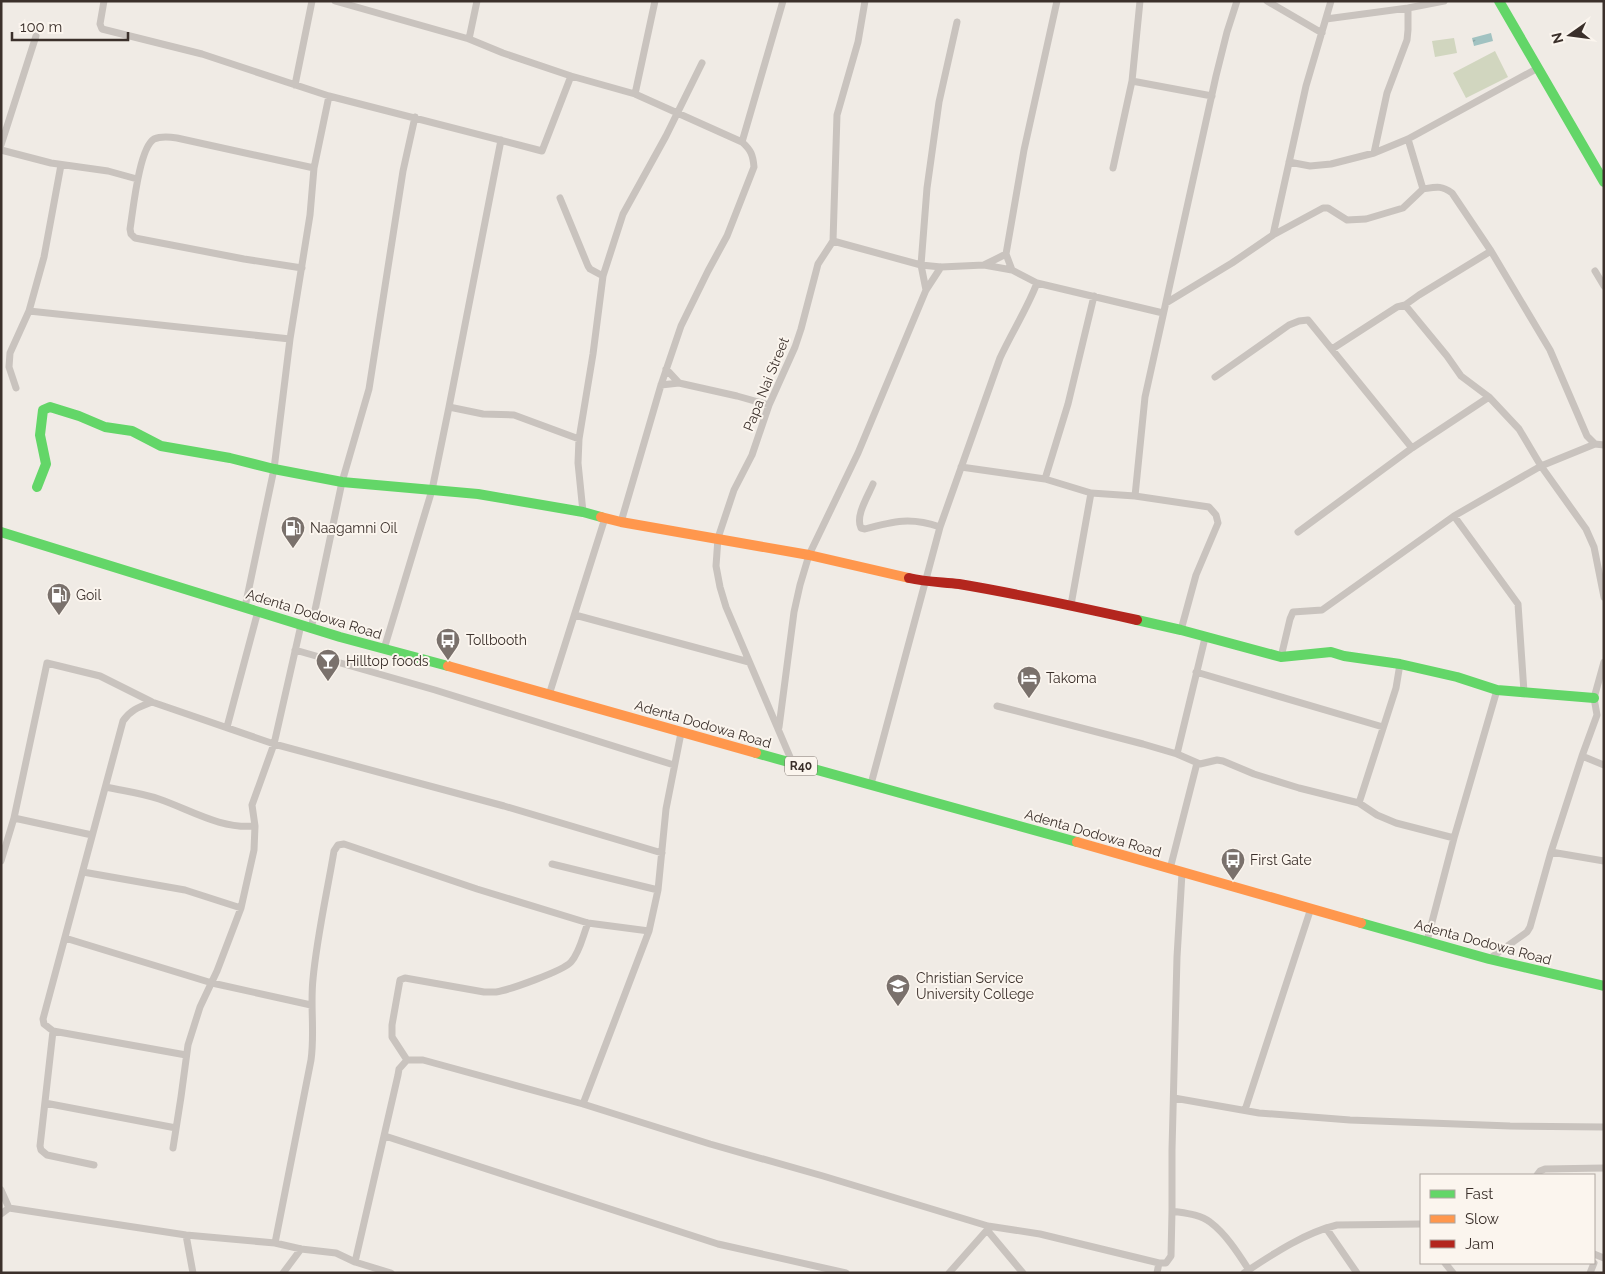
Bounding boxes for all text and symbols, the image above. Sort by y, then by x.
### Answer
scale bar [12,10,129,42]
north arrow [1545,10,1595,60]
text: 100 m [20,18,62,36]
text: N [1548,31,1566,45]
street label: Papa Nai Street [740,334,792,433]
fuel station icon: Naagamni Oil [280,515,306,549]
place label: Naagamni Oil [310,520,397,536]
fuel station icon: Goil [46,582,72,616]
street label: Adenta Dodowa Road [244,586,384,642]
place label: Goil [76,587,101,603]
bus stop icon: Tollbooth [435,627,461,661]
place label: Tollbooth [466,632,527,648]
bar icon: Hilltop foods [315,648,341,682]
place label: Hilltop foods [346,653,429,669]
hotel icon: Takoma [1016,665,1042,699]
place label: Takoma [1046,670,1097,686]
street label: Adenta Dodowa Road [633,697,773,751]
road number: R40 [785,756,817,776]
street label: Adenta Dodowa Road [1023,806,1163,860]
bus stop icon: First Gate [1220,847,1246,881]
place label: First Gate [1250,852,1312,868]
street label: Adenta Dodowa Road [1413,916,1553,968]
place label: Christian Service University College [916,970,1034,1002]
school or university icon: Christian Service University College [885,973,911,1007]
legend [1420,1174,1595,1264]
text: Fast [1465,1185,1493,1203]
text: Slow [1465,1210,1499,1228]
text: Jam [1465,1235,1494,1253]

